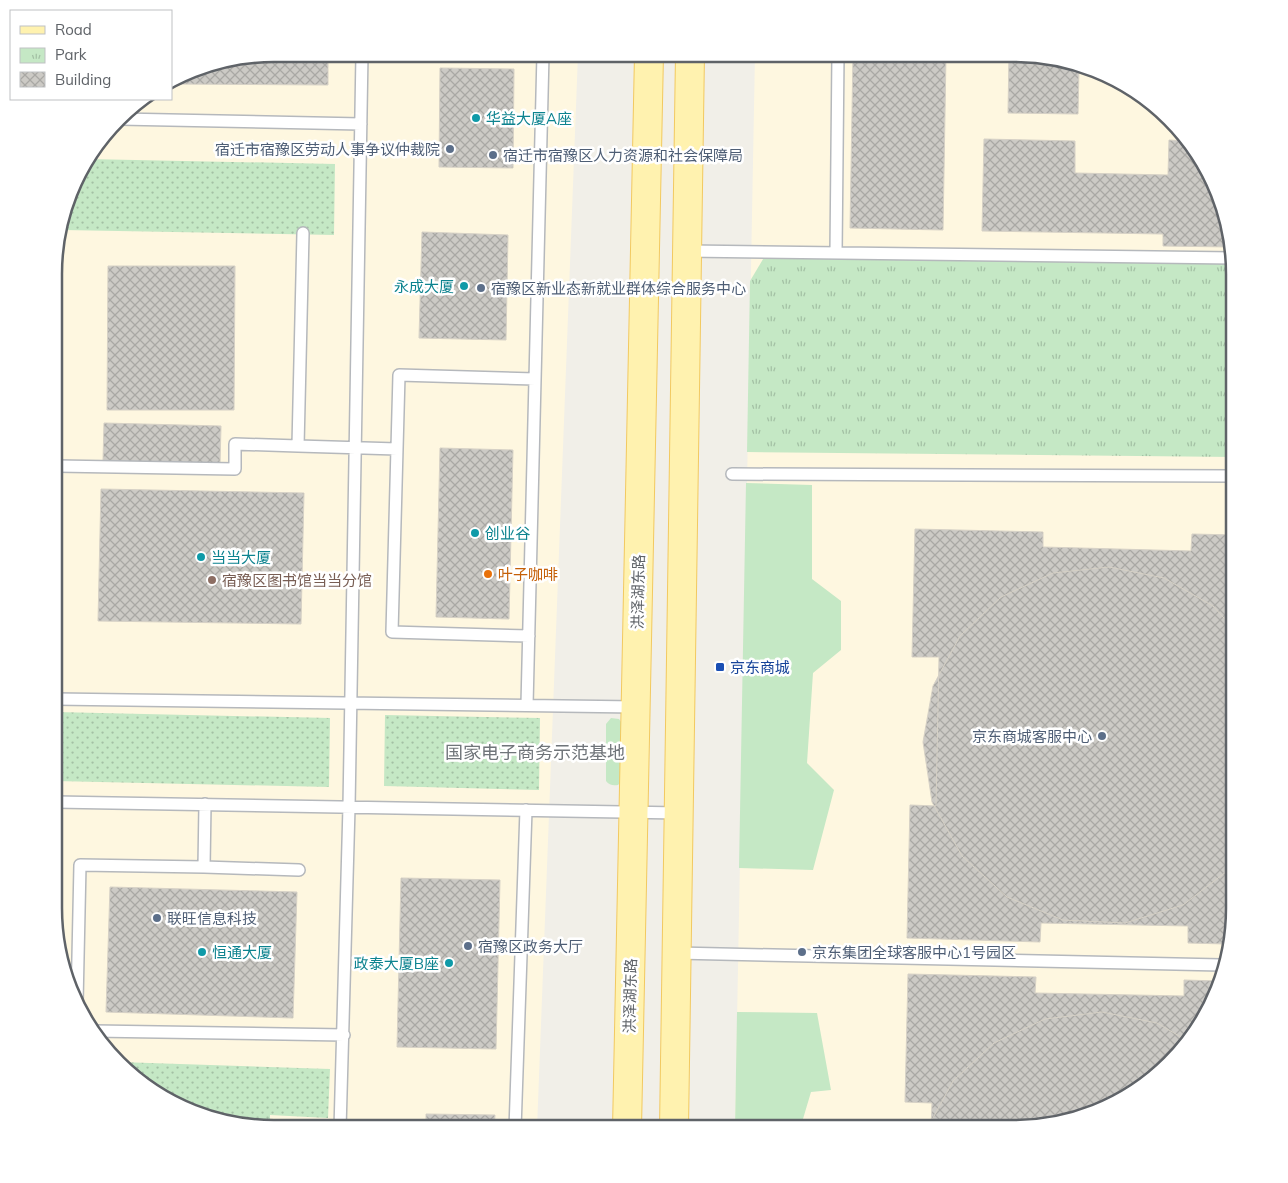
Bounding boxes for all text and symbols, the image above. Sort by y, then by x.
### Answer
legend [10,10,172,100]
text: Road [55,20,92,39]
text: Park [55,45,87,64]
text: Building [55,70,111,89]
place label: 华益大厦A座 [486,109,572,128]
marker: 华益大厦A座 [470,112,482,124]
place label: 宿迁市宿豫区劳动人事争议仲裁院 [215,140,440,159]
marker: 宿迁市宿豫区劳动人事争议仲裁院 [444,143,456,155]
place label: 宿迁市宿豫区人力资源和社会保障局 [503,146,743,165]
marker: 宿迁市宿豫区人力资源和社会保障局 [487,149,499,161]
place label: 永成大厦 [394,277,454,296]
place label: 宿豫区新业态新就业群体综合服务中心 [491,279,746,298]
marker: 永成大厦 [458,280,470,292]
marker: 宿豫区新业态新就业群体综合服务中心 [475,282,487,294]
place label: 创业谷 [485,524,530,543]
marker: 创业谷 [469,527,481,539]
place label: 当当大厦 [211,548,271,567]
marker: 当当大厦 [195,551,207,563]
street label: 洪泽湖东路 [628,554,648,630]
place label: 叶子咖啡 [498,565,558,584]
marker: 叶子咖啡 [482,568,494,580]
place label: 宿豫区图书馆当当分馆 [222,571,372,590]
marker: 宿豫区图书馆当当分馆 [206,574,218,586]
place label: 京东商城 [730,658,790,677]
marker: 京东商城 [714,661,726,673]
place label: 京东商城客服中心 [972,727,1092,746]
marker: 京东商城客服中心 [1096,730,1108,742]
district label: 国家电子商务示范基地 [445,741,625,764]
place label: 联旺信息科技 [167,909,257,928]
marker: 联旺信息科技 [151,912,163,924]
place label: 宿豫区政务大厅 [478,937,583,956]
marker: 宿豫区政务大厅 [462,940,474,952]
place label: 恒通大厦 [212,943,272,962]
place label: 京东集团全球客服中心1号园区 [812,943,1016,962]
marker: 恒通大厦 [196,946,208,958]
marker: 京东集团全球客服中心1号园区 [796,946,808,958]
place label: 政泰大厦B座 [354,954,439,973]
marker: 政泰大厦B座 [443,957,455,969]
street label: 洪泽湖东路 [620,958,640,1034]

